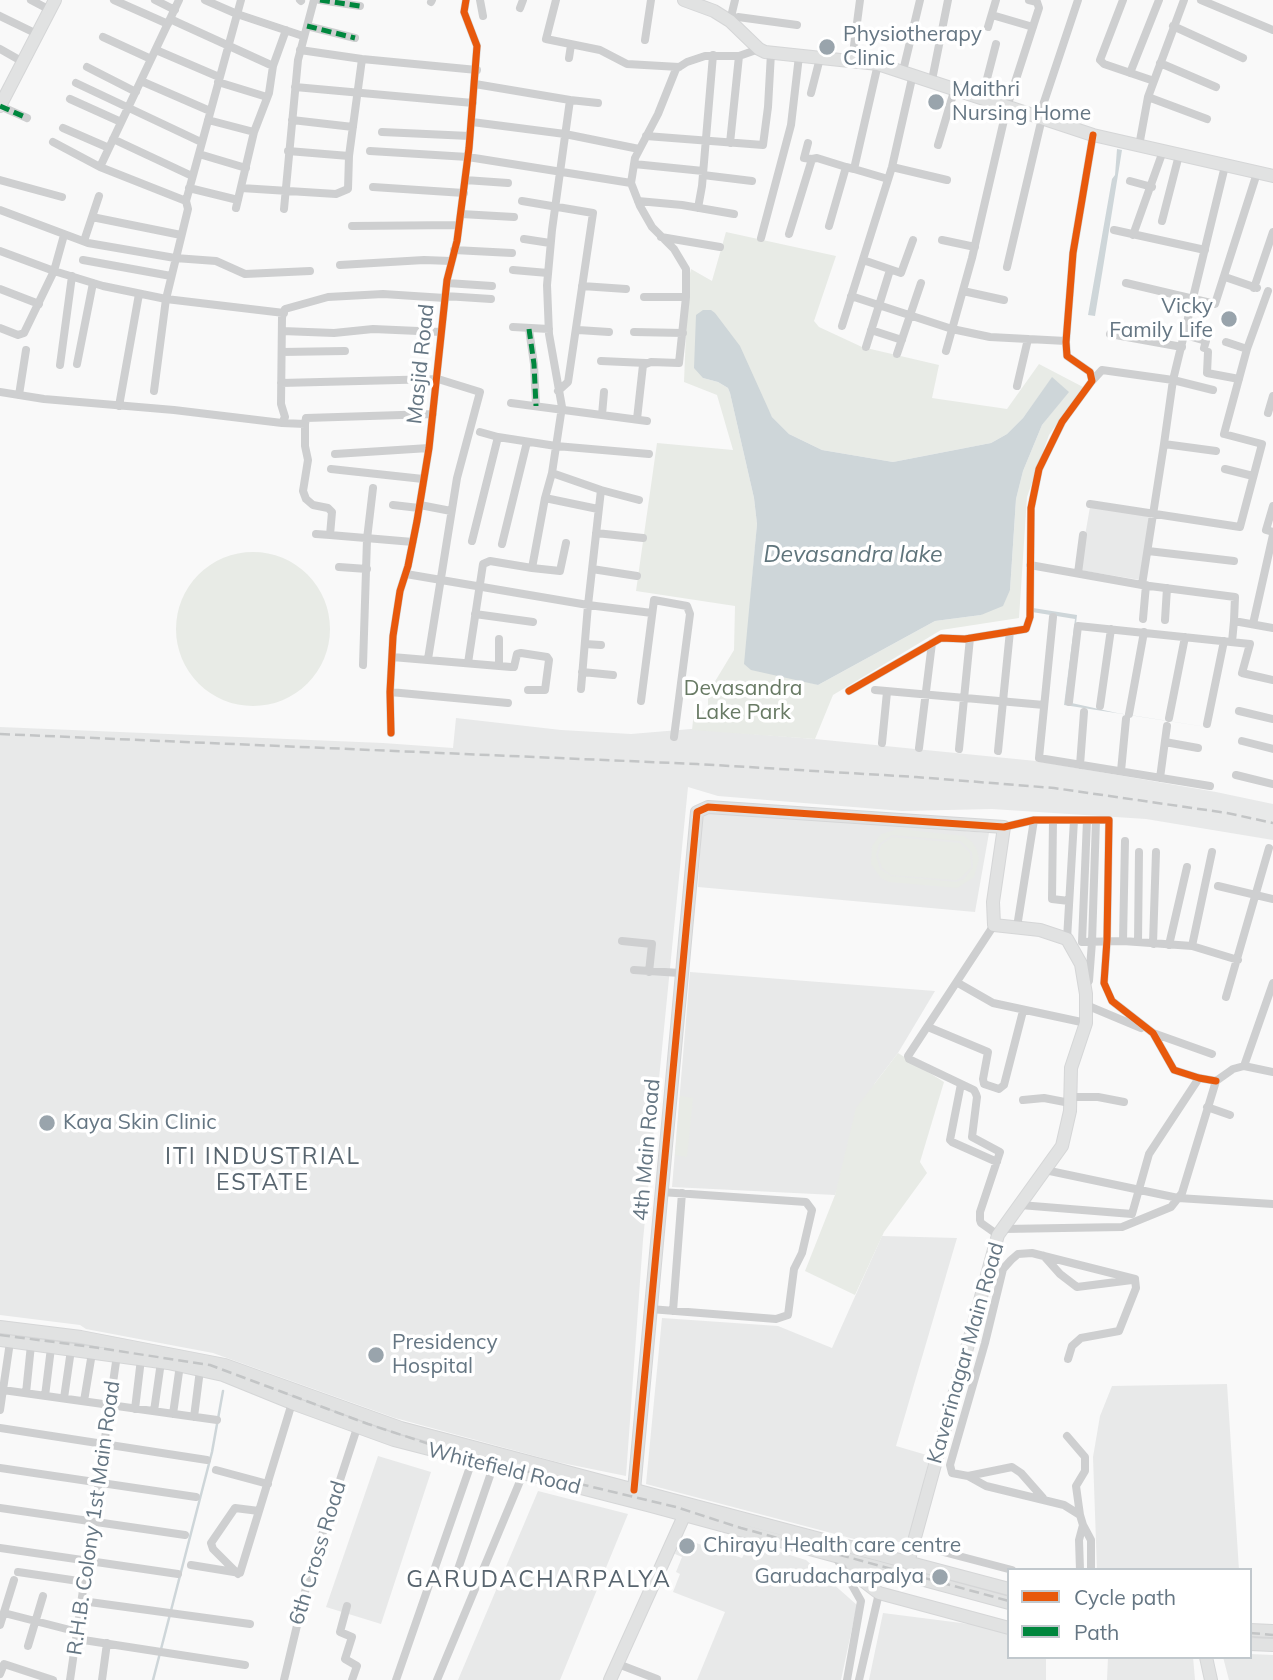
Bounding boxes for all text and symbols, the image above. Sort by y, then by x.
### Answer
place label: Physiotherapy Clinic [843,22,982,72]
marker: Physiotherapy Clinic [817,37,837,57]
place label: Maithri Nursing Home [952,77,1091,127]
marker: Maithri Nursing Home [926,92,946,112]
place label: Vicky Family Life [1109,294,1213,344]
street label: Masjid Road [402,303,440,425]
marker: Vicky Family Life [1219,309,1239,329]
water label: Devasandra lake [763,541,943,569]
park label: Devasandra Lake Park [684,676,802,726]
street label: 4th Main Road [628,1078,666,1222]
place label: Kaya Skin Clinic [63,1110,217,1136]
marker: Kaya Skin Clinic [37,1113,57,1133]
district label: ITI INDUSTRIAL ESTATE [167,1143,359,1197]
street label: Kaverinagar Main Road [922,1239,1010,1467]
place label: Presidency Hospital [392,1330,498,1380]
marker: Presidency Hospital [366,1345,386,1365]
street label: R.H.B. Colony 1st Main Road [62,1379,126,1657]
street label: Whitefield Road [425,1438,583,1500]
street label: 6th Cross Road [284,1478,352,1628]
place label: Chirayu Health care centre [703,1533,961,1559]
marker: Chirayu Health care centre [677,1536,697,1556]
place label: Garudacharpalya [754,1564,924,1590]
district label: GARUDACHARPALYA [408,1566,670,1594]
marker: Garudacharpalya [930,1567,950,1587]
legend [1007,1568,1252,1659]
text: Cycle path [1074,1584,1176,1610]
text: Path [1074,1619,1119,1645]

